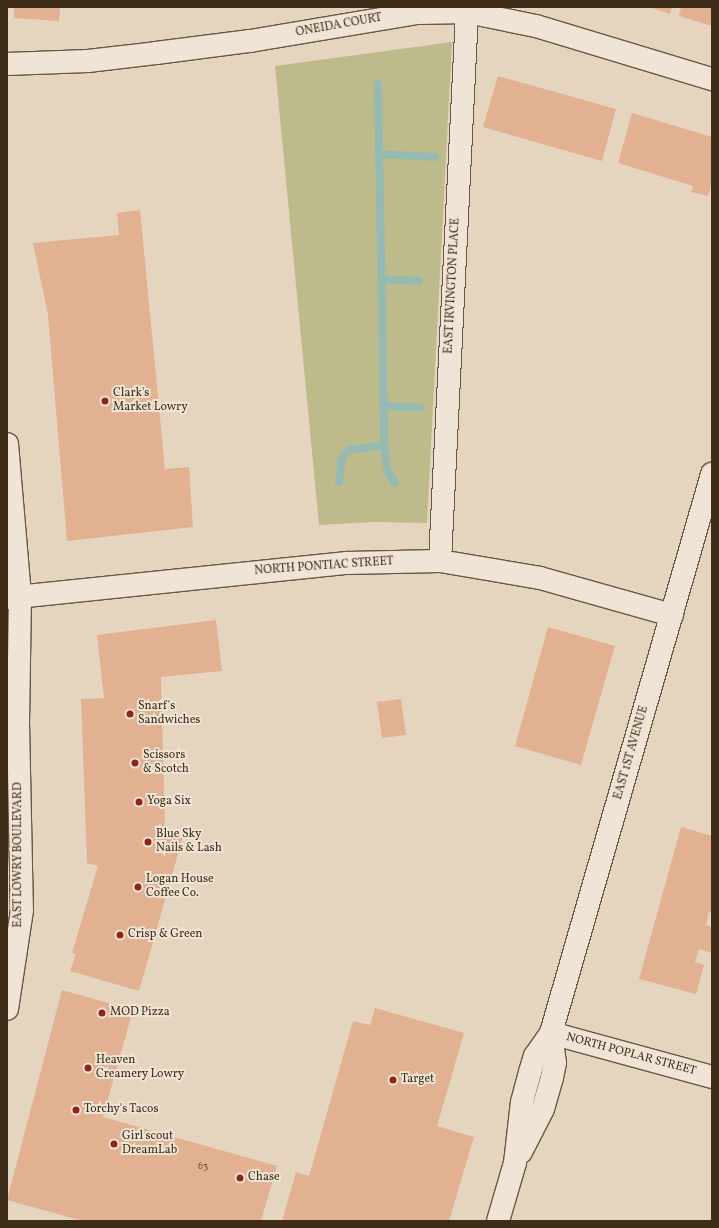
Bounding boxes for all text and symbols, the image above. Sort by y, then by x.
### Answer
street label: ONEIDA COURT [295,11,383,41]
street label: EAST IRVINGTON PLACE [442,218,464,354]
place label: Clark's Market Lowry [113,387,188,415]
marker: Clark's Market Lowry [100,396,110,406]
street label: NORTH PONTIAC STREET [254,555,394,579]
place label: Snarf's Sandwiches [138,700,200,728]
street label: EAST 1ST AVENUE [612,704,652,802]
marker: Snarf's Sandwiches [125,709,135,719]
place label: Scissors & Scotch [143,749,189,777]
marker: Scissors & Scotch [130,758,140,768]
street label: EAST LOWRY BOULEVARD [12,782,26,928]
place label: Yoga Six [147,795,191,809]
marker: Yoga Six [134,797,144,807]
place label: Blue Sky Nails & Lash [156,828,222,856]
marker: Blue Sky Nails & Lash [143,837,153,847]
place label: Logan House Coffee Co. [146,873,214,901]
marker: Logan House Coffee Co. [133,882,143,892]
place label: Crisp & Green [128,928,203,942]
marker: Crisp & Green [115,930,125,940]
place label: MOD Pizza [110,1006,170,1020]
marker: MOD Pizza [97,1008,107,1018]
street label: NORTH POPLAR STREET [564,1031,698,1079]
place label: Heaven Creamery Lowry [96,1054,185,1082]
marker: Heaven Creamery Lowry [83,1063,93,1073]
place label: Target [401,1073,434,1087]
marker: Target [388,1075,398,1085]
place label: Torchy's Tacos [84,1103,159,1117]
marker: Torchy's Tacos [71,1105,81,1115]
place label: Girl scout DreamLab [122,1130,177,1158]
marker: Girl scout DreamLab [109,1139,119,1149]
house number: 63 [198,1161,208,1173]
place label: Chase [248,1171,280,1185]
marker: Chase [235,1173,245,1183]

